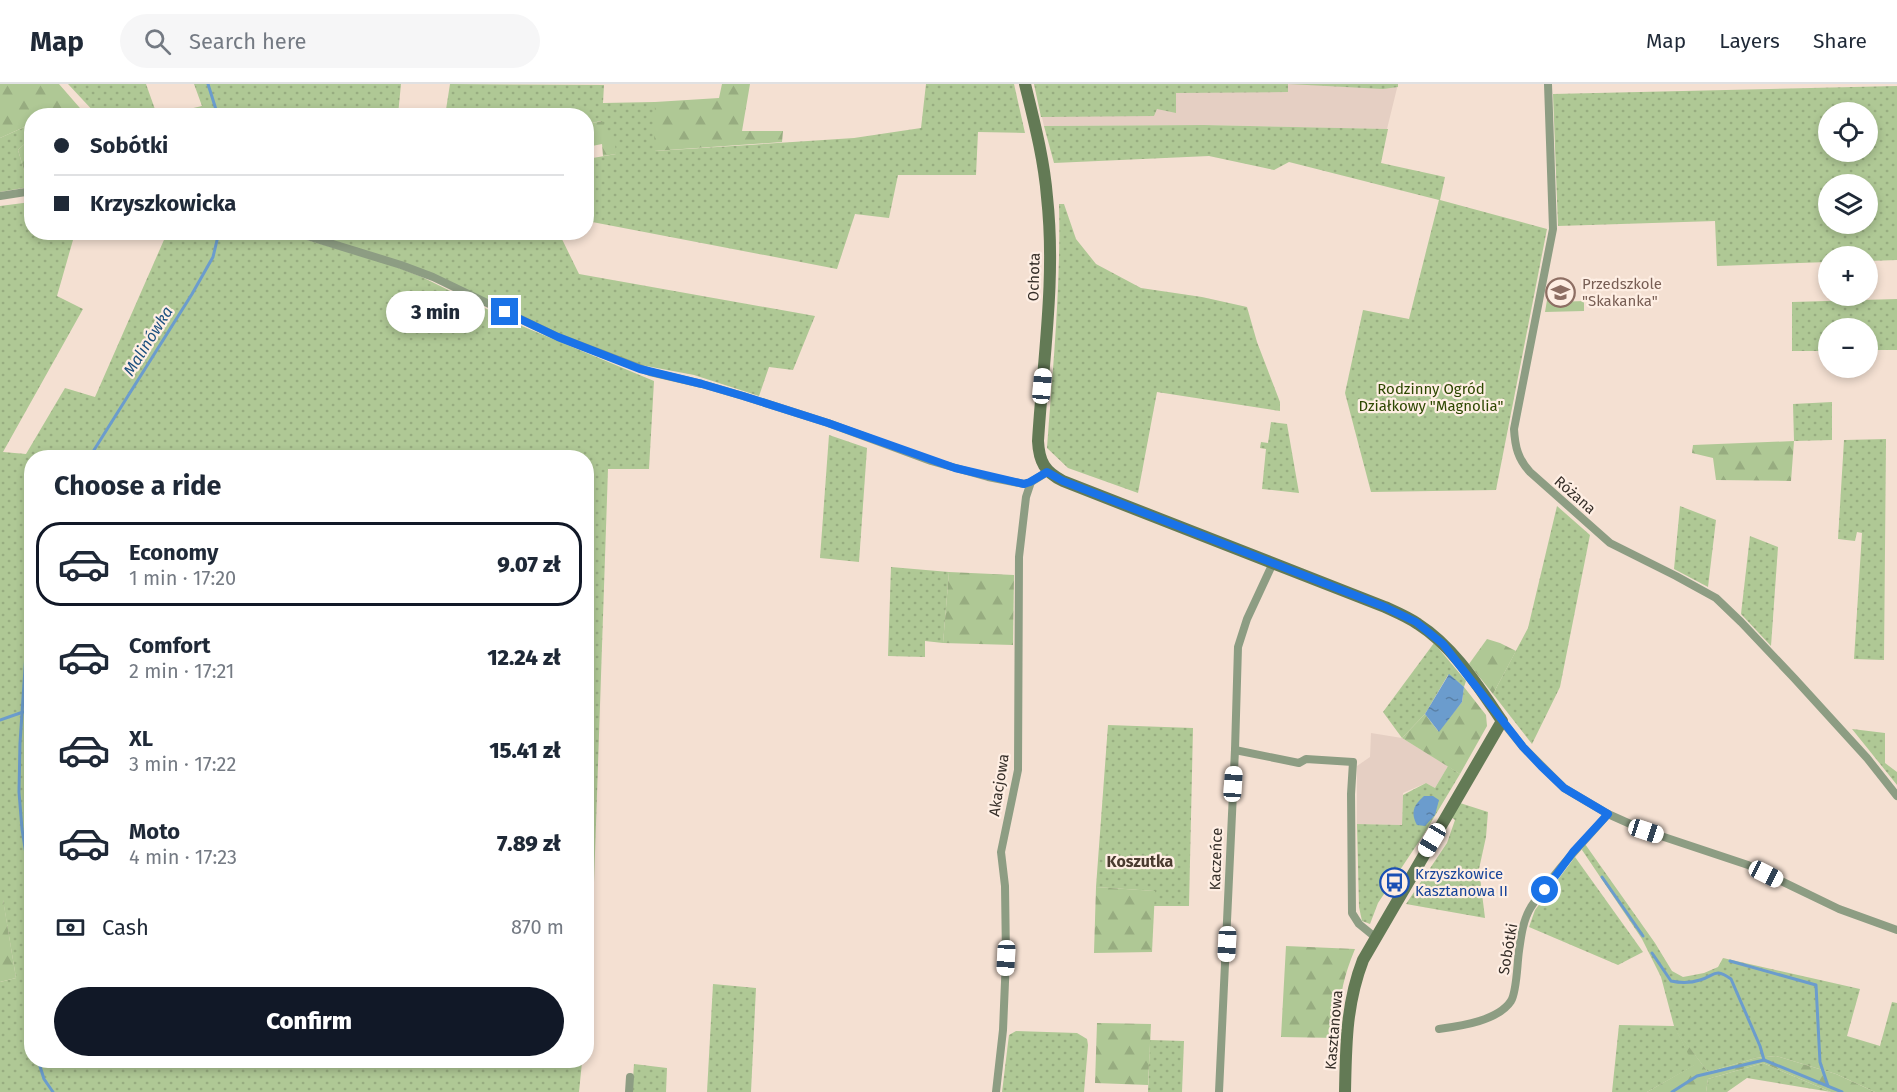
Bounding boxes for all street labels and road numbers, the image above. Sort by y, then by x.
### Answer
street label: Ochota [1024,252,1044,302]
street label: Różana [1551,472,1599,518]
street label: Akacjowa [985,752,1013,818]
street label: Kaczeńce [1206,827,1226,891]
street label: Sobótki [1495,922,1521,976]
street label: Kasztanowa [1322,989,1346,1071]

